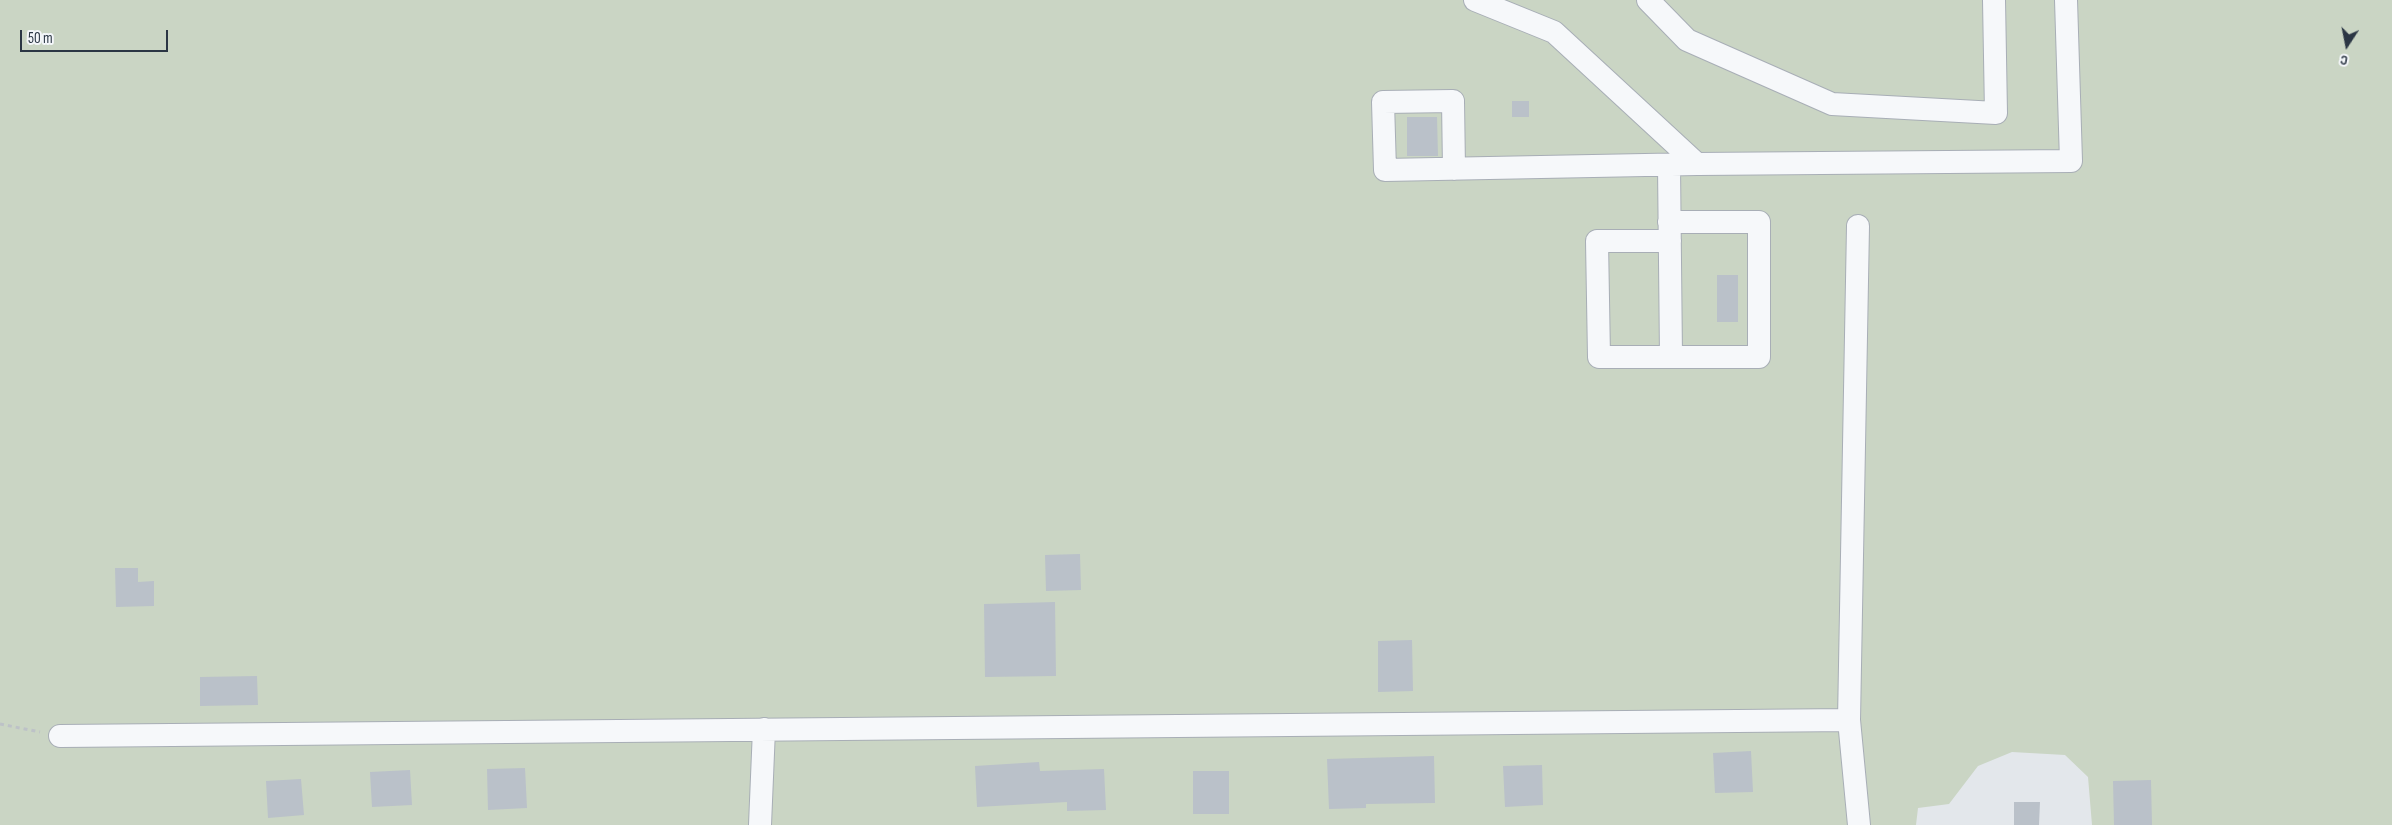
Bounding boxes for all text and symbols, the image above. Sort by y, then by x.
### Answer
scale bar [22,20,170,52]
north arrow [2322,20,2372,70]
text: 50 m [28,29,53,48]
text: С [2339,51,2349,69]

